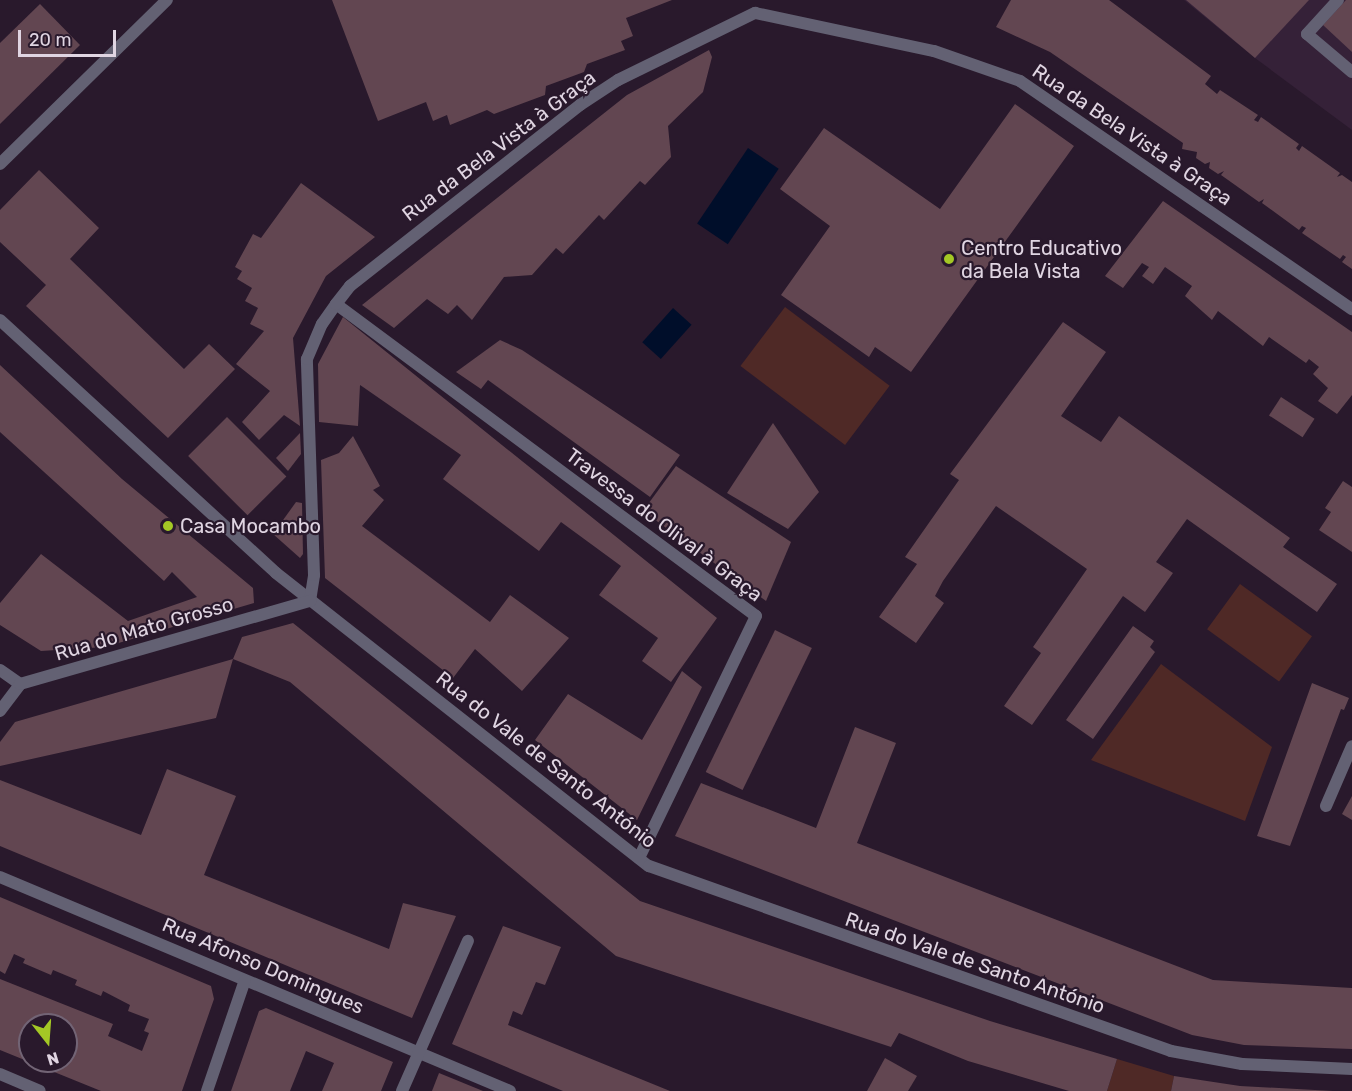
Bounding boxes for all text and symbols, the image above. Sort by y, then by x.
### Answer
scale bar [21,18,118,56]
text: 20 m [29,29,71,51]
street label: Rua da Bela Vista à Graça [1027,59,1237,211]
street label: Rua da Bela Vista à Graça [397,65,601,227]
place label: Centro Educativo da Bela Vista [961,236,1122,283]
marker: Centro Educativo da Bela Vista [942,252,956,266]
street label: Travessa do Olival à Graça [561,443,767,607]
place label: Casa Mocambo [180,514,321,538]
marker: Casa Mocambo [161,519,175,533]
street label: Rua do Mato Grosso [52,592,236,666]
street label: Rua do Vale de Santo António [431,666,661,854]
street label: Rua do Vale de Santo António [842,907,1108,1019]
street label: Rua Afonso Domingues [158,913,368,1019]
north arrow [18,1013,78,1073]
text: N [45,1048,61,1070]

